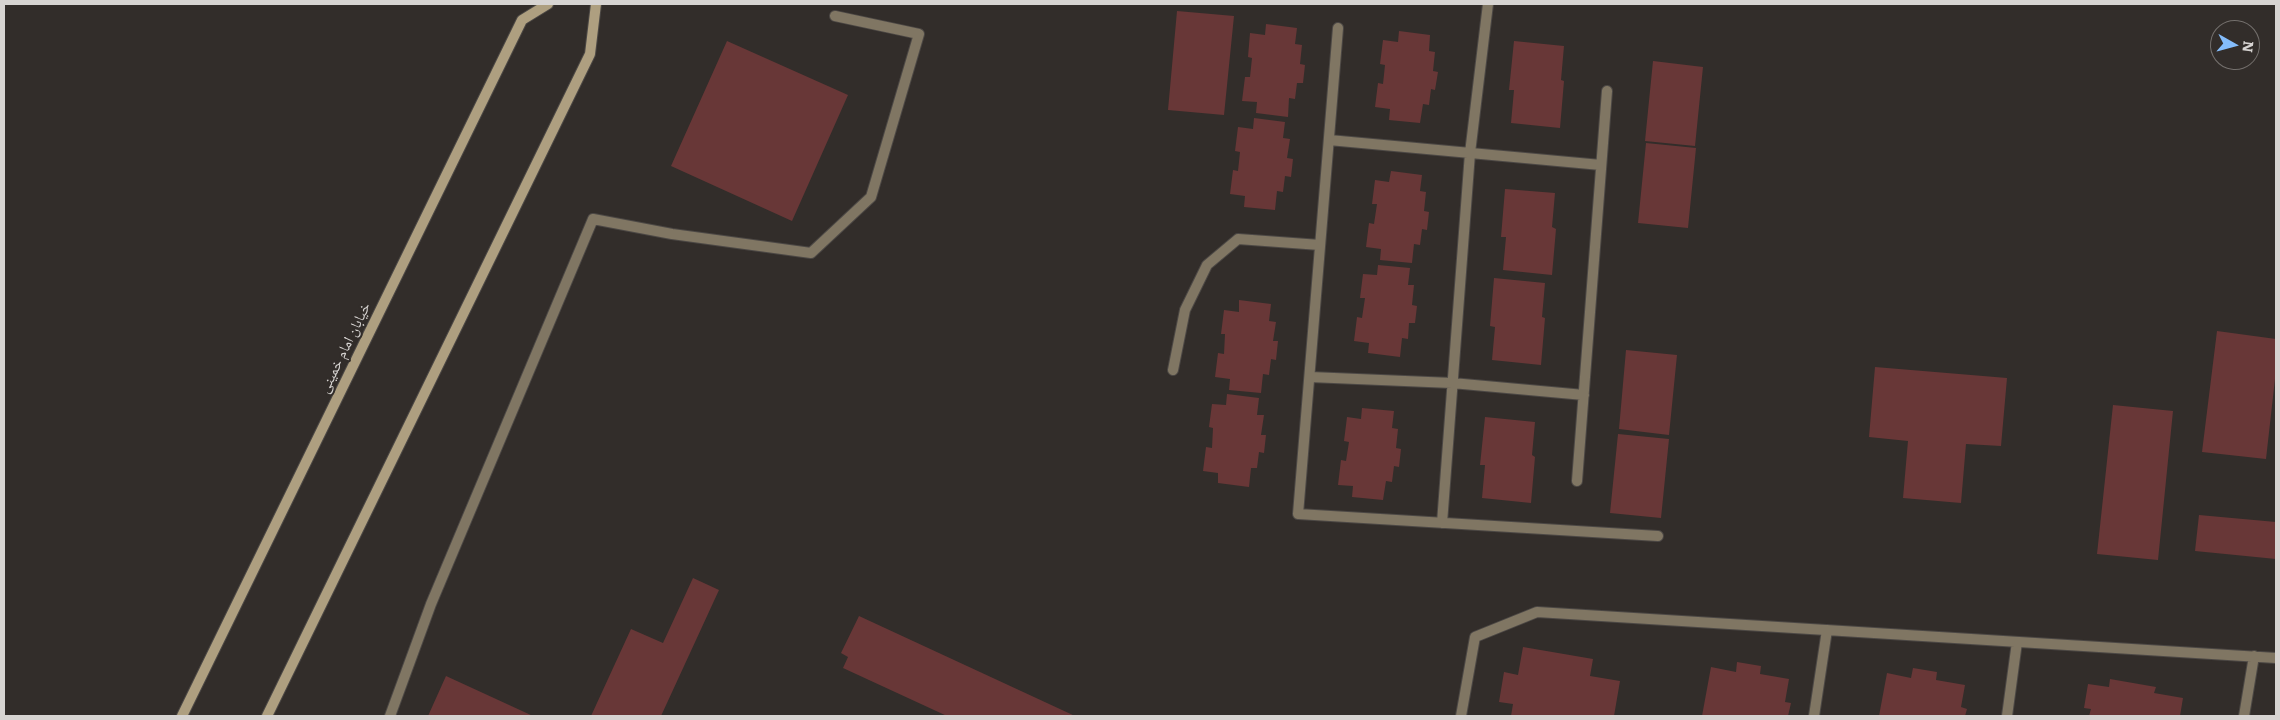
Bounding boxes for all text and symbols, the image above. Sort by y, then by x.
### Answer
north arrow [2210,20,2260,70]
text: N [2238,40,2260,54]
street label: خیابان امام خمینی [315,300,375,396]

